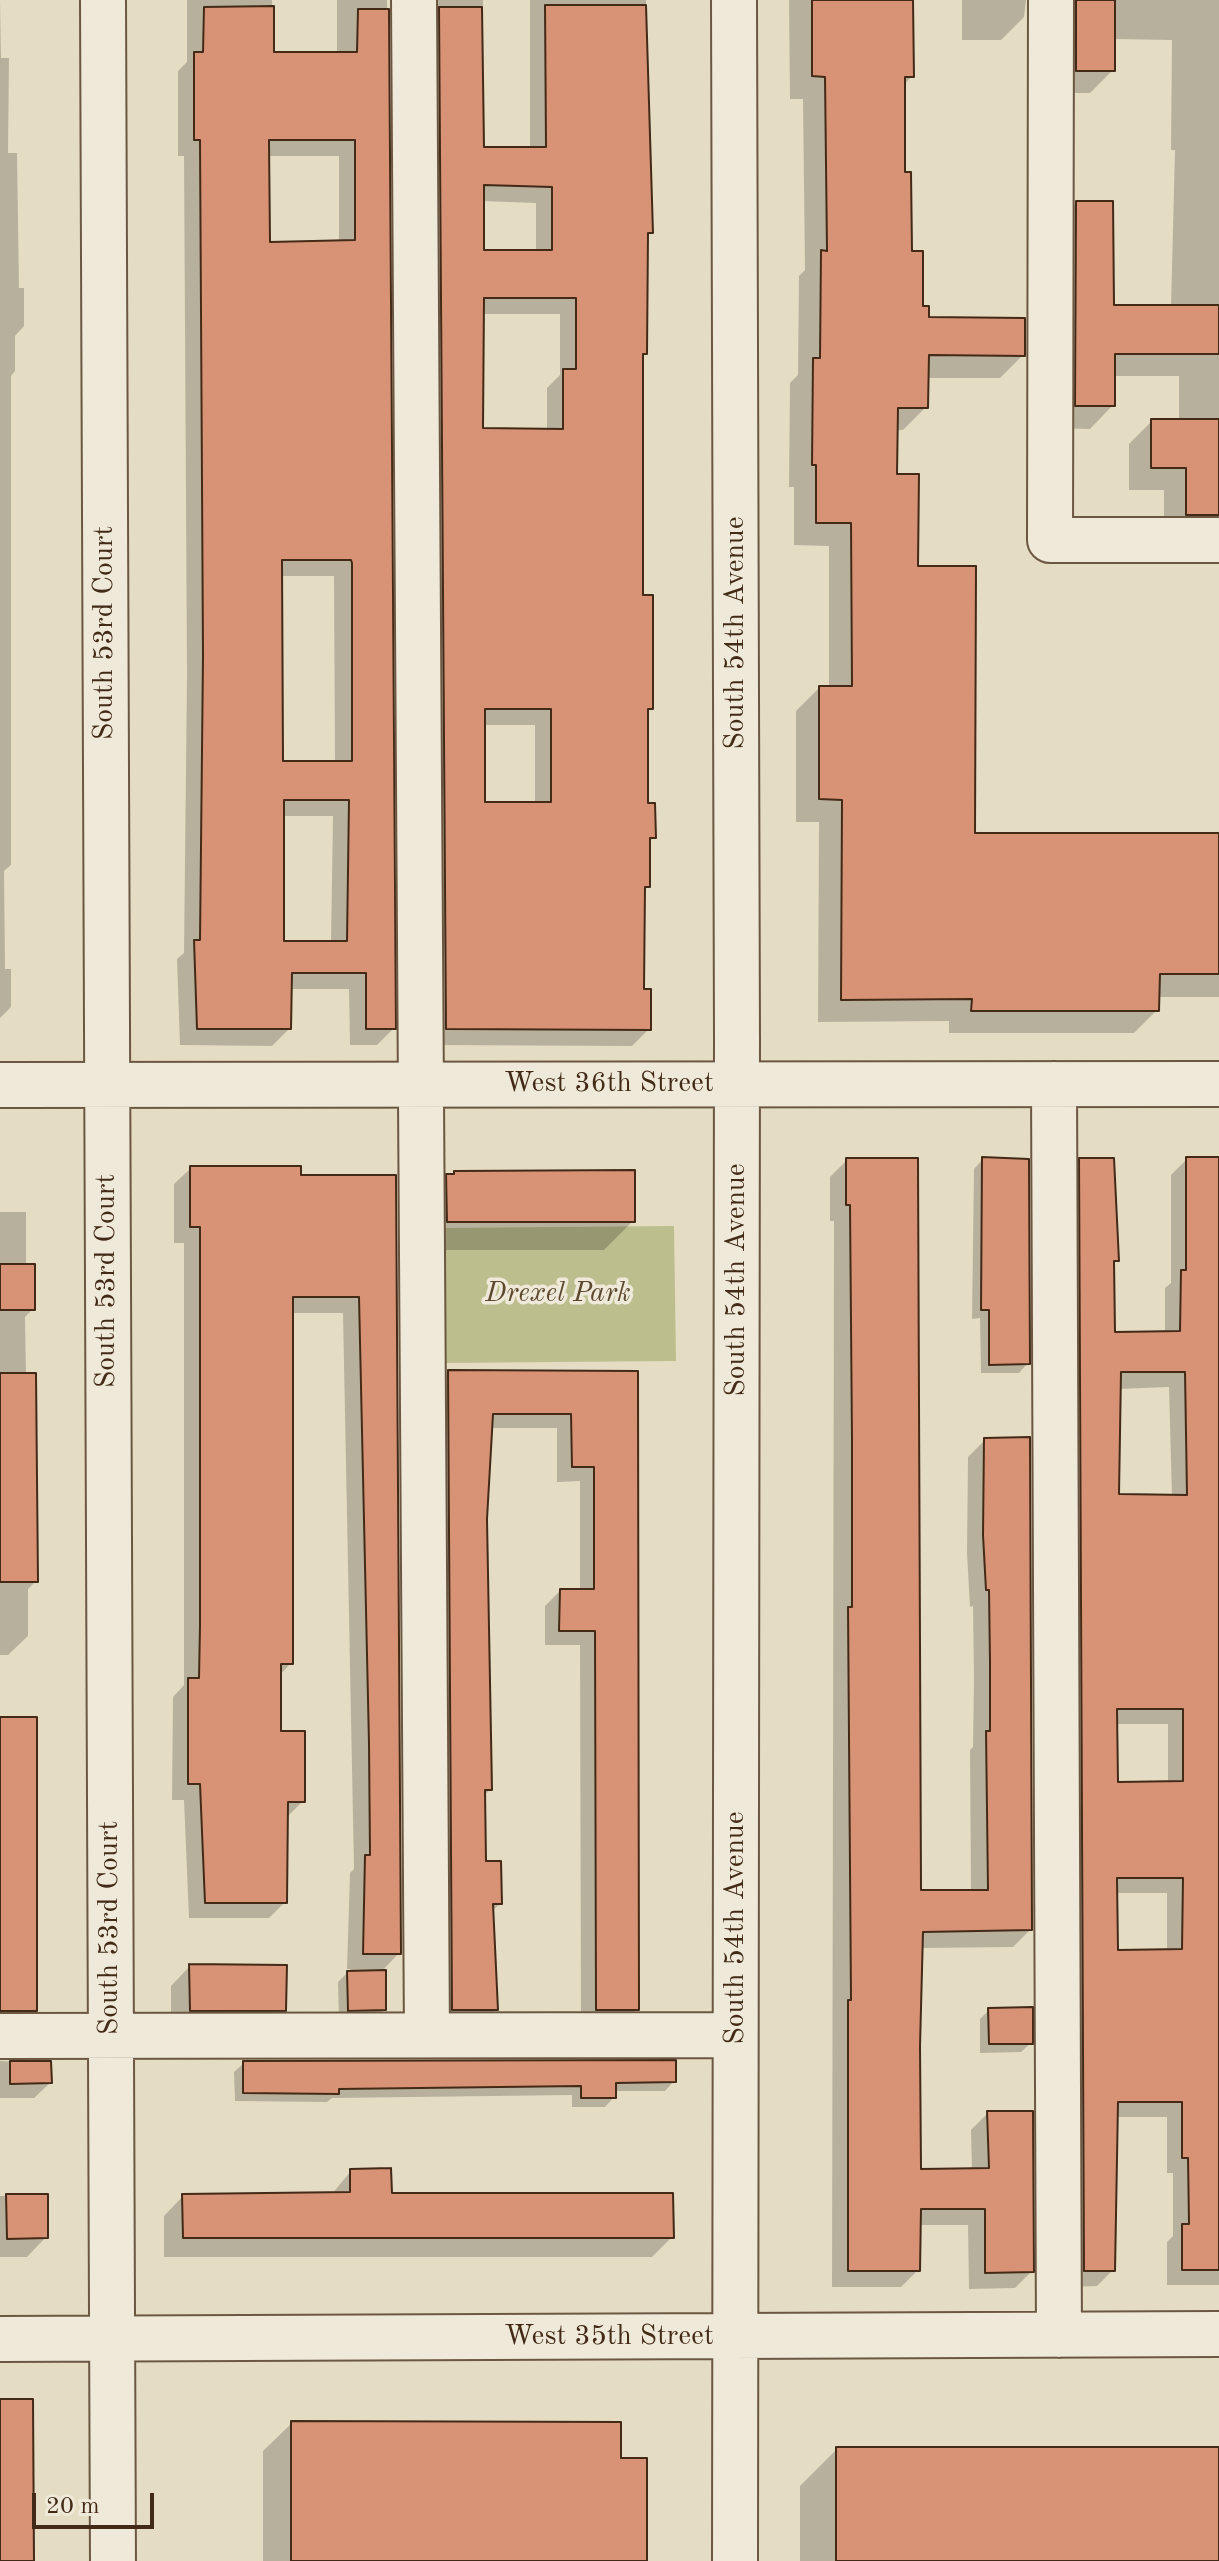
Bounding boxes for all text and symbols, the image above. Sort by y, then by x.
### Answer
street label: South 54th Avenue [719,516,753,750]
street label: South 53rd Court [88,526,122,740]
street label: West 36th Street [504,1067,714,1101]
street label: South 54th Avenue [720,1163,754,1397]
street label: South 53rd Court [90,1174,124,1388]
park label: Drexel Park [485,1277,631,1311]
street label: South 54th Avenue [719,1811,753,2045]
street label: South 53rd Court [93,1821,127,2035]
street label: West 35th Street [504,2320,714,2354]
scale bar [36,2477,158,2527]
text: 20 m [46,2495,100,2519]

